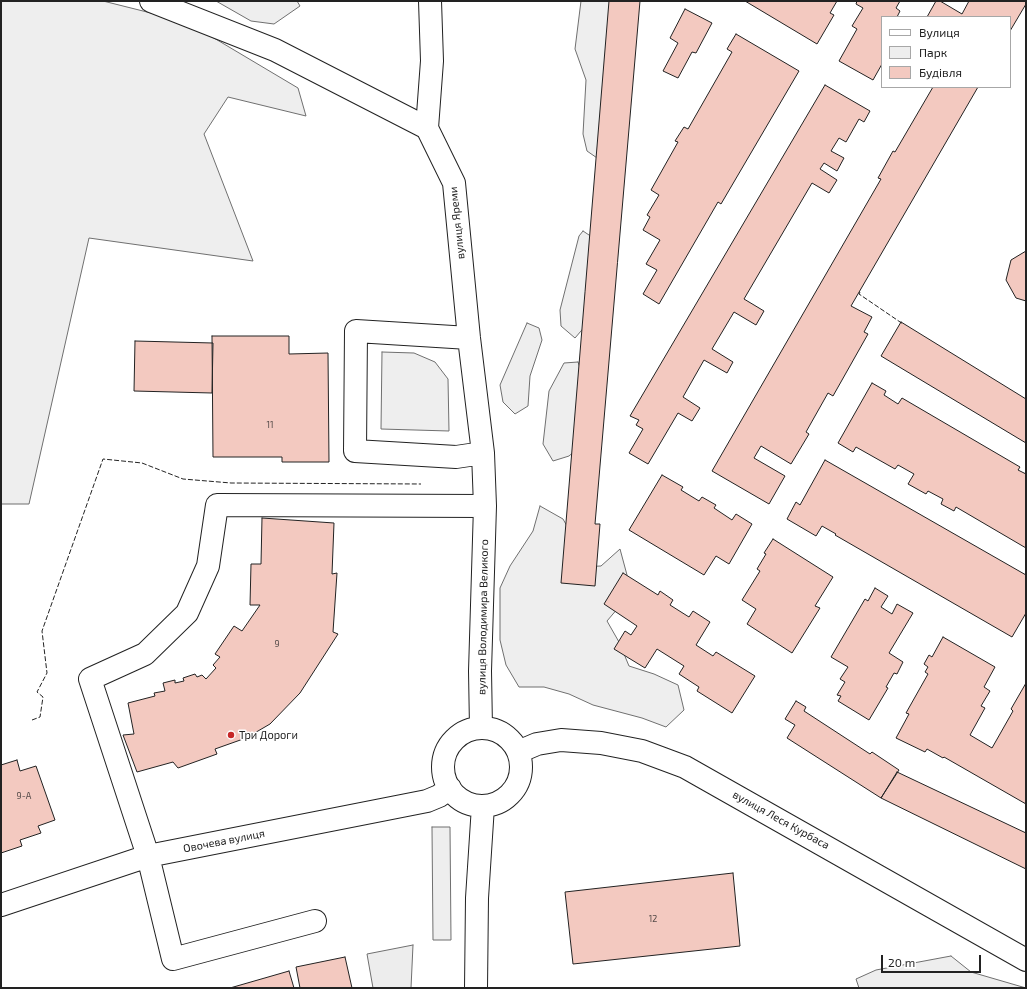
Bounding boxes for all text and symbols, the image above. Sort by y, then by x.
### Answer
legend [881,16,1011,88]
text: Вулиця [919,25,960,39]
text: Парк [919,45,947,59]
text: Будівля [919,65,962,79]
street label: вулиця Яреми [447,186,467,260]
house number: 11 [266,420,274,430]
street label: вулиця Володимира Великого [475,539,491,695]
house number: 9 [274,639,280,649]
place label: Три Дороги [239,728,298,742]
marker: Три Дороги [226,730,236,740]
street label: вулиця Леся Курбаса [730,788,832,852]
house number: 9-А [17,791,31,801]
street label: Овочева вулиця [182,827,266,855]
house number: 12 [649,914,657,924]
scale bar [883,947,983,973]
text: 20 m [888,955,915,969]

